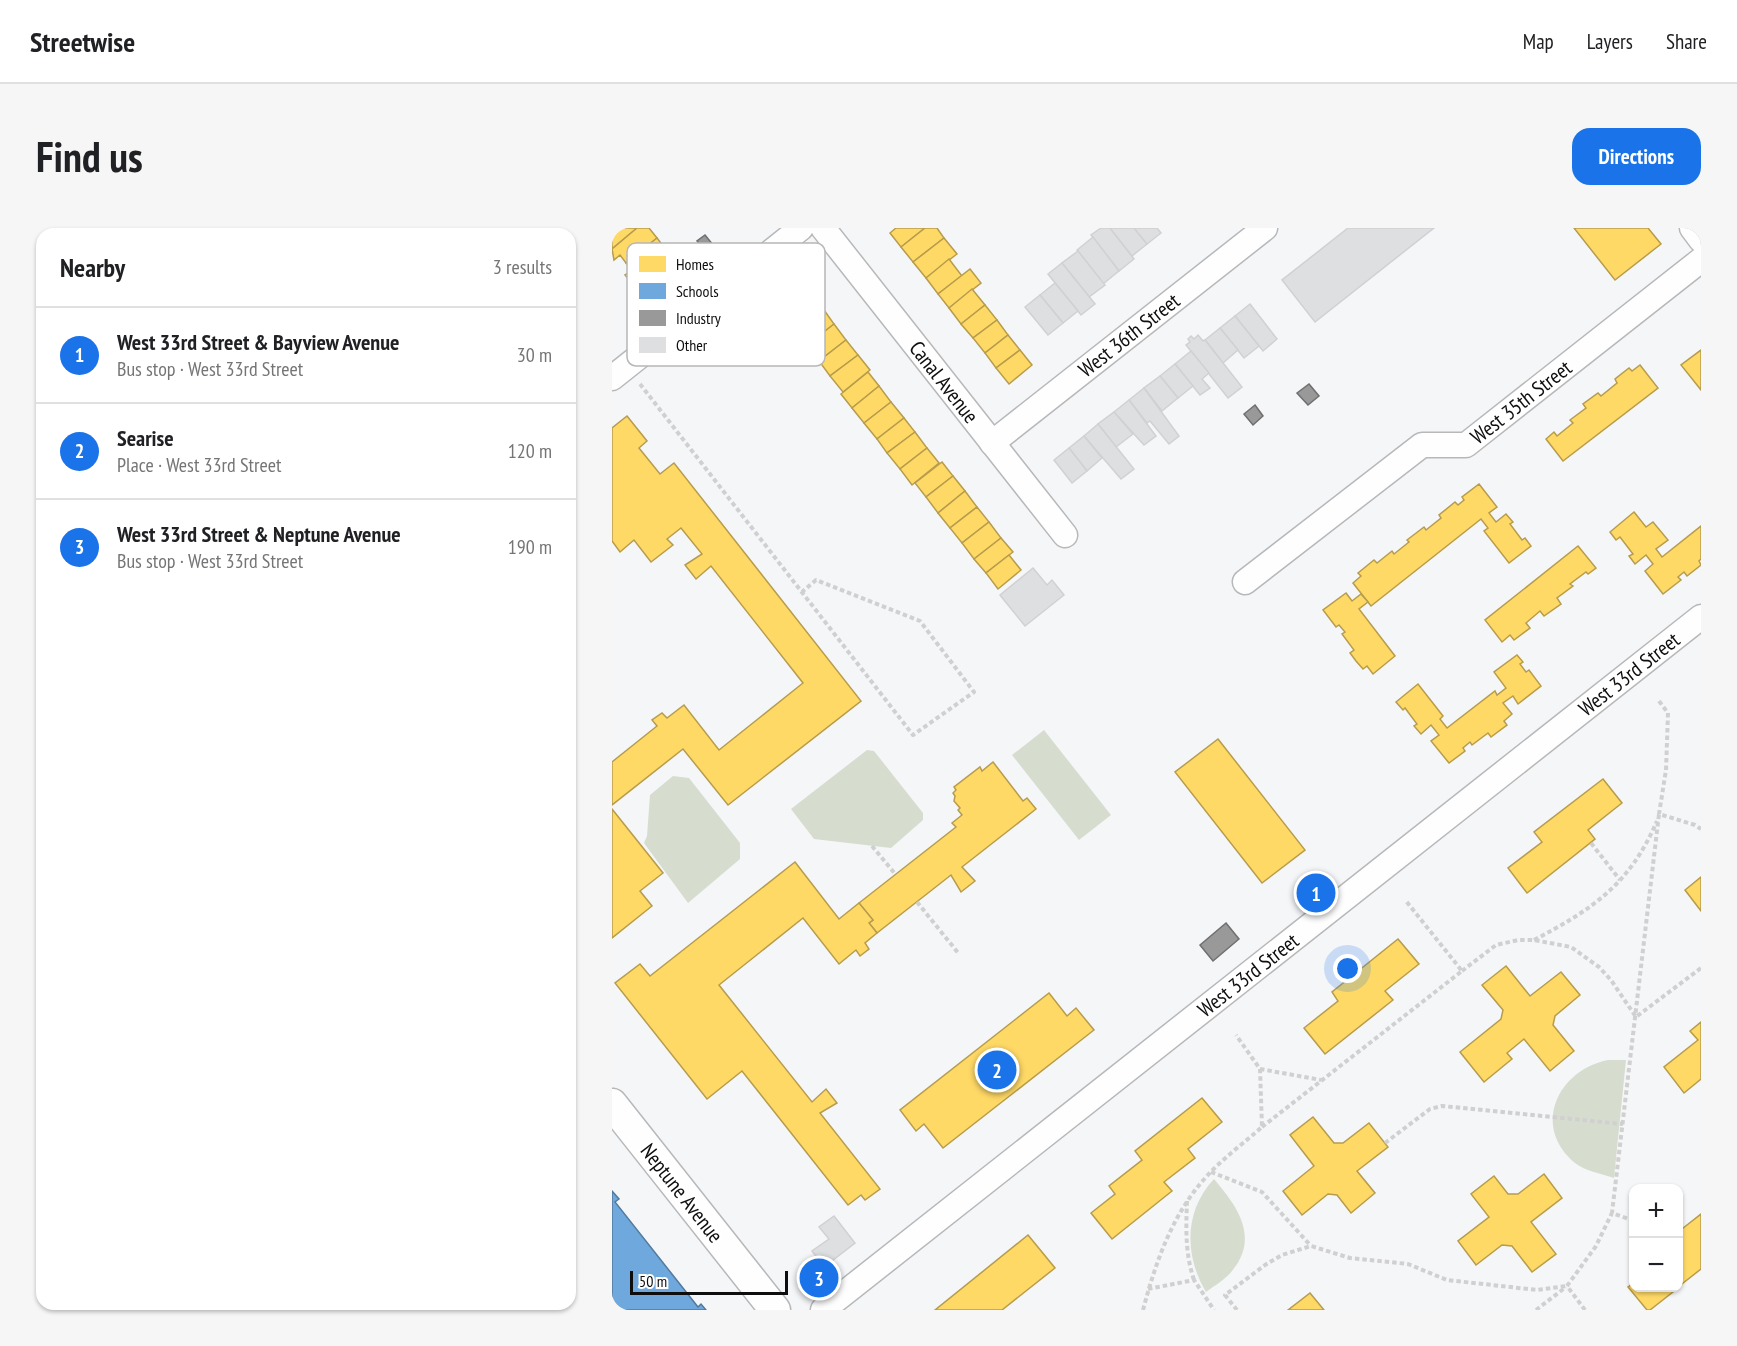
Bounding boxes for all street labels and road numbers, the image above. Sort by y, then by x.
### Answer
street label: West 36th Street [1073,287,1185,383]
street label: Canal Avenue [903,335,985,429]
street label: West 35th Street [1465,354,1577,450]
street label: West 33rd Street [1573,626,1685,722]
street label: West 33rd Street [1192,927,1304,1023]
street label: Neptune Avenue [635,1138,729,1248]

